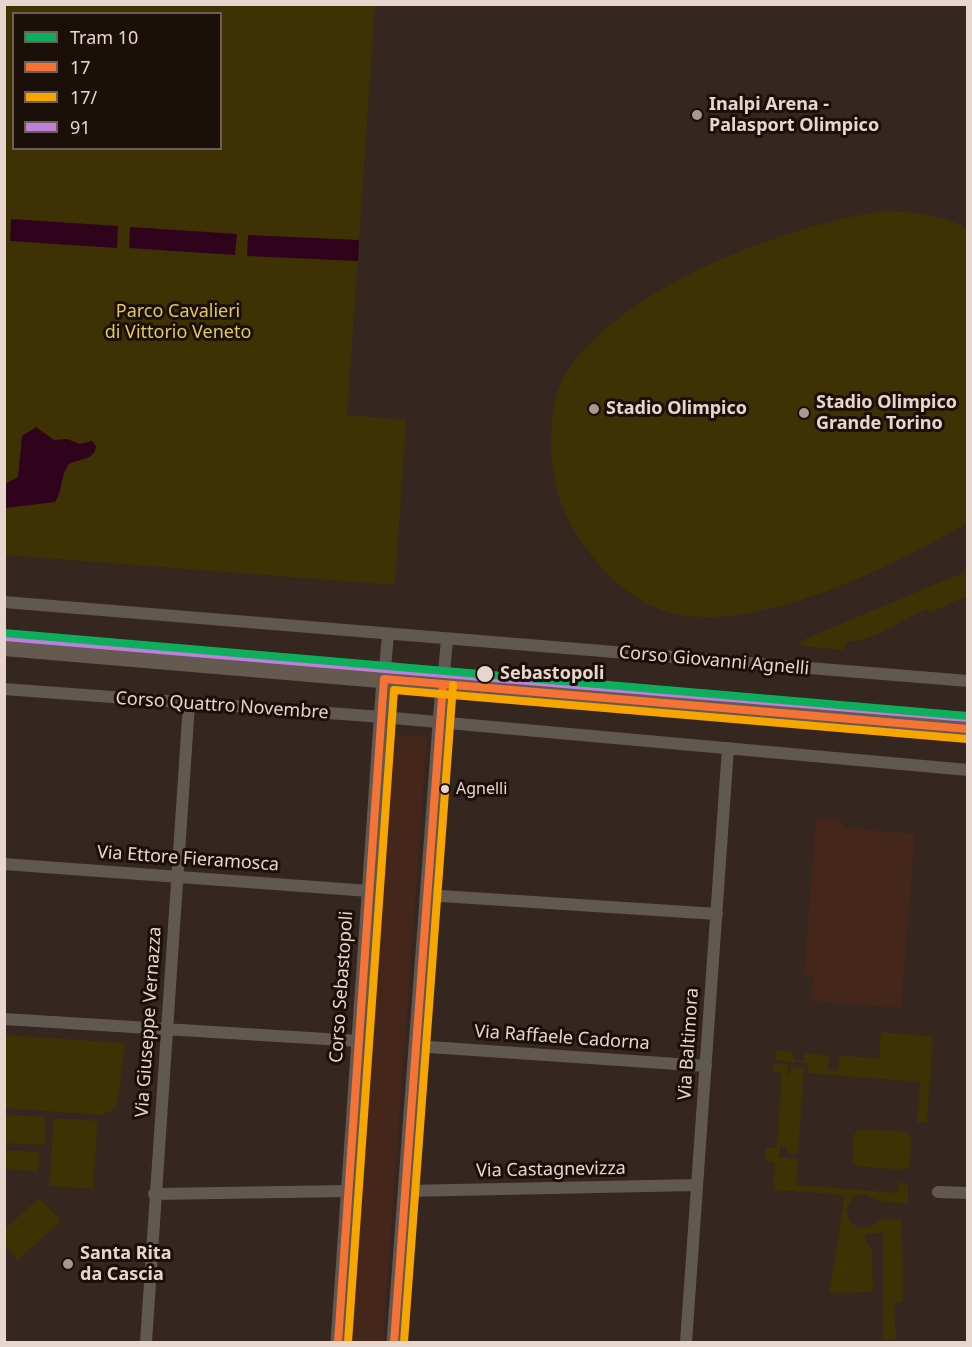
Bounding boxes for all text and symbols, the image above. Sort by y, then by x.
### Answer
legend [12,12,222,150]
text: Tram 10 [70,25,138,49]
text: 17 [70,55,91,79]
text: 17/ [70,85,97,109]
place label: Inalpi Arena - Palasport Olimpico [709,94,879,136]
marker: Inalpi Arena - Palasport Olimpico [690,108,704,122]
text: 91 [70,115,91,139]
park label: Parco Cavalieri di Vittorio Veneto [105,301,251,344]
place label: Stadio Olimpico Grande Torino [816,392,957,434]
place label: Stadio Olimpico [606,398,747,420]
marker: Stadio Olimpico [587,402,601,416]
marker: Stadio Olimpico Grande Torino [797,406,811,420]
street label: Corso Giovanni Agnelli [618,642,810,680]
place label: Sebastopoli [500,663,604,685]
marker: Sebastopoli [475,664,495,684]
street label: Corso Quattro Novembre [115,688,329,724]
place label: Agnelli [456,779,507,799]
marker: Agnelli [439,783,451,795]
street label: Via Ettore Fieramosca [96,842,280,876]
street label: Corso Sebastopoli [326,910,358,1064]
street label: Via Giuseppe Vernazza [132,926,166,1118]
street label: Via Baltimora [674,987,704,1101]
street label: Via Raffaele Cadorna [474,1021,650,1055]
street label: Via Castagnevizza [476,1158,626,1182]
place label: Santa Rita da Cascia [80,1243,171,1286]
marker: Santa Rita da Cascia [61,1257,75,1271]

